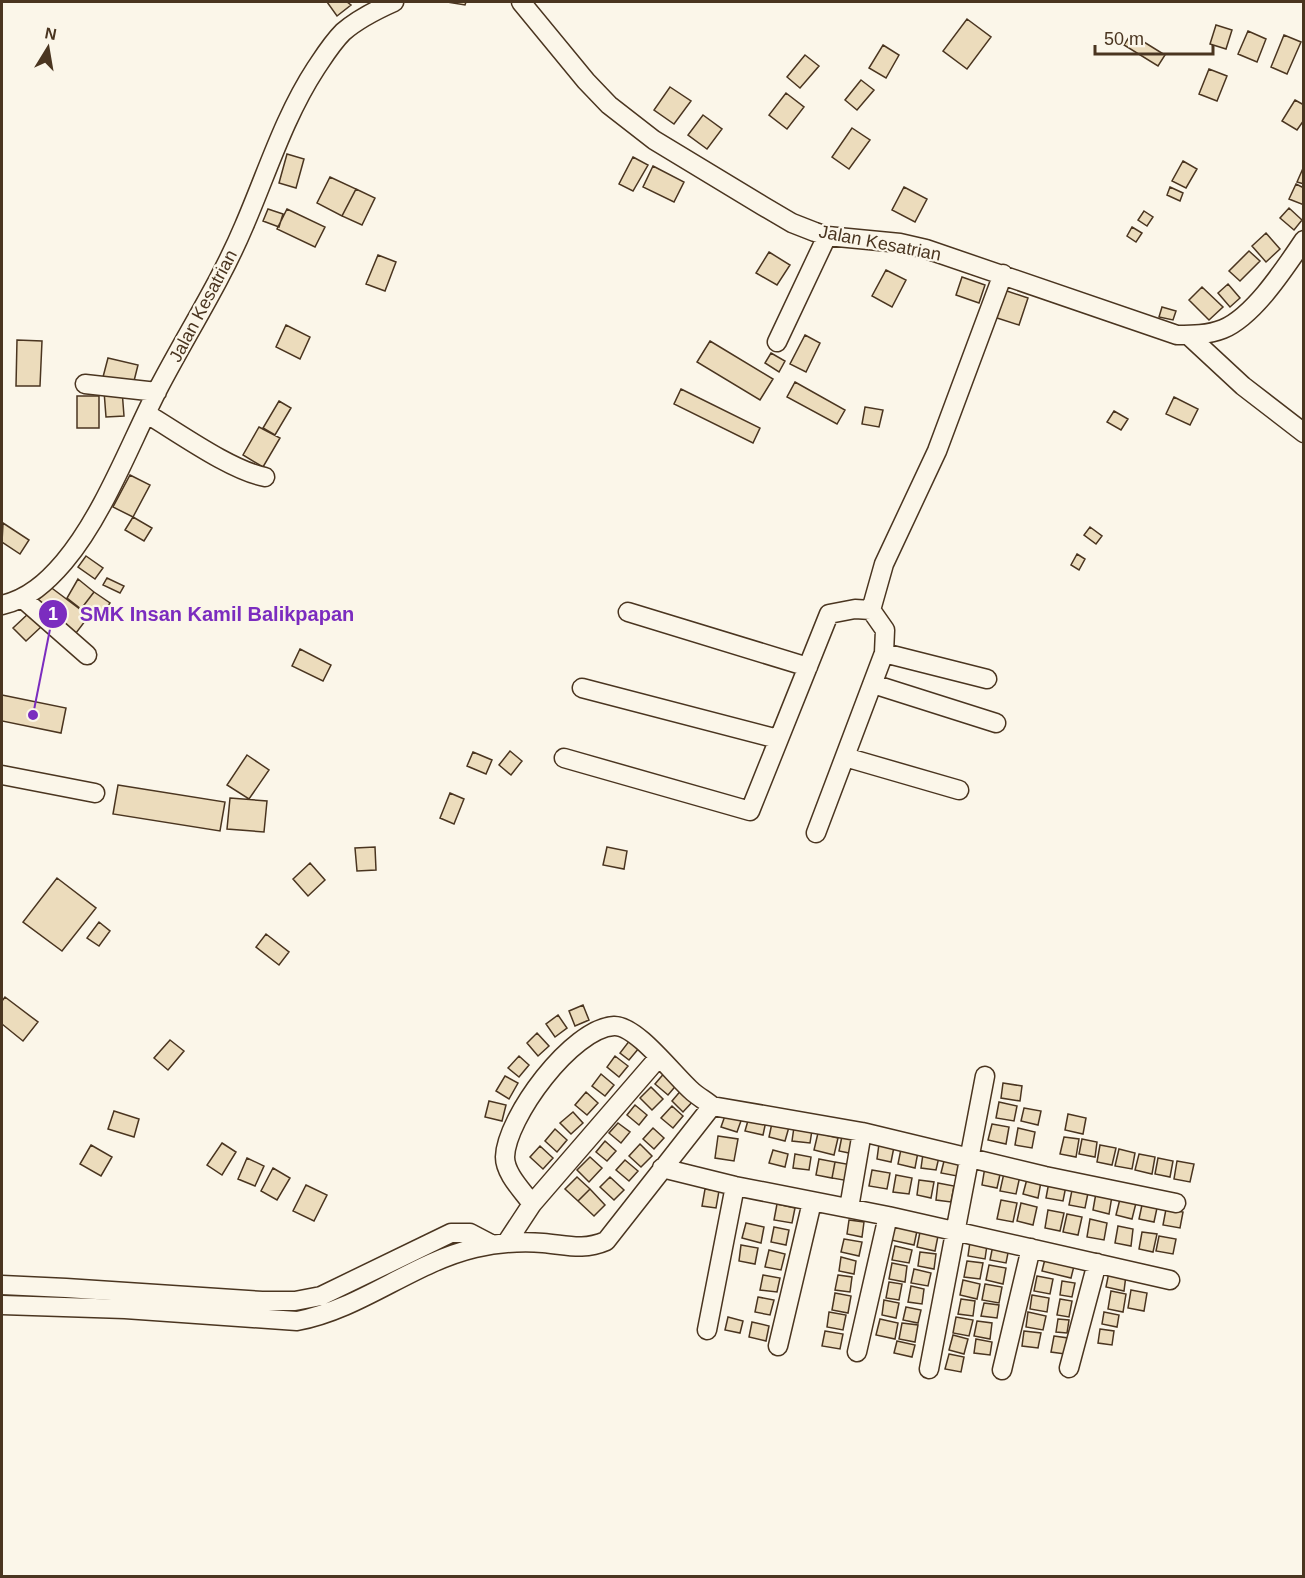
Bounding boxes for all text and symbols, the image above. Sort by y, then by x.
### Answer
north arrow [18,18,78,78]
scale bar [1095,18,1214,56]
text: N [43,24,58,43]
text: 50 m [1104,29,1144,49]
street label: Jalan Kesatrian [817,221,943,265]
street label: Jalan Kesatrian [165,247,241,365]
callout: SMK Insan Kamil Balikpapan [38,595,366,633]
text: SMK Insan Kamil Balikpapan [80,603,354,625]
text: 1 [48,604,58,624]

